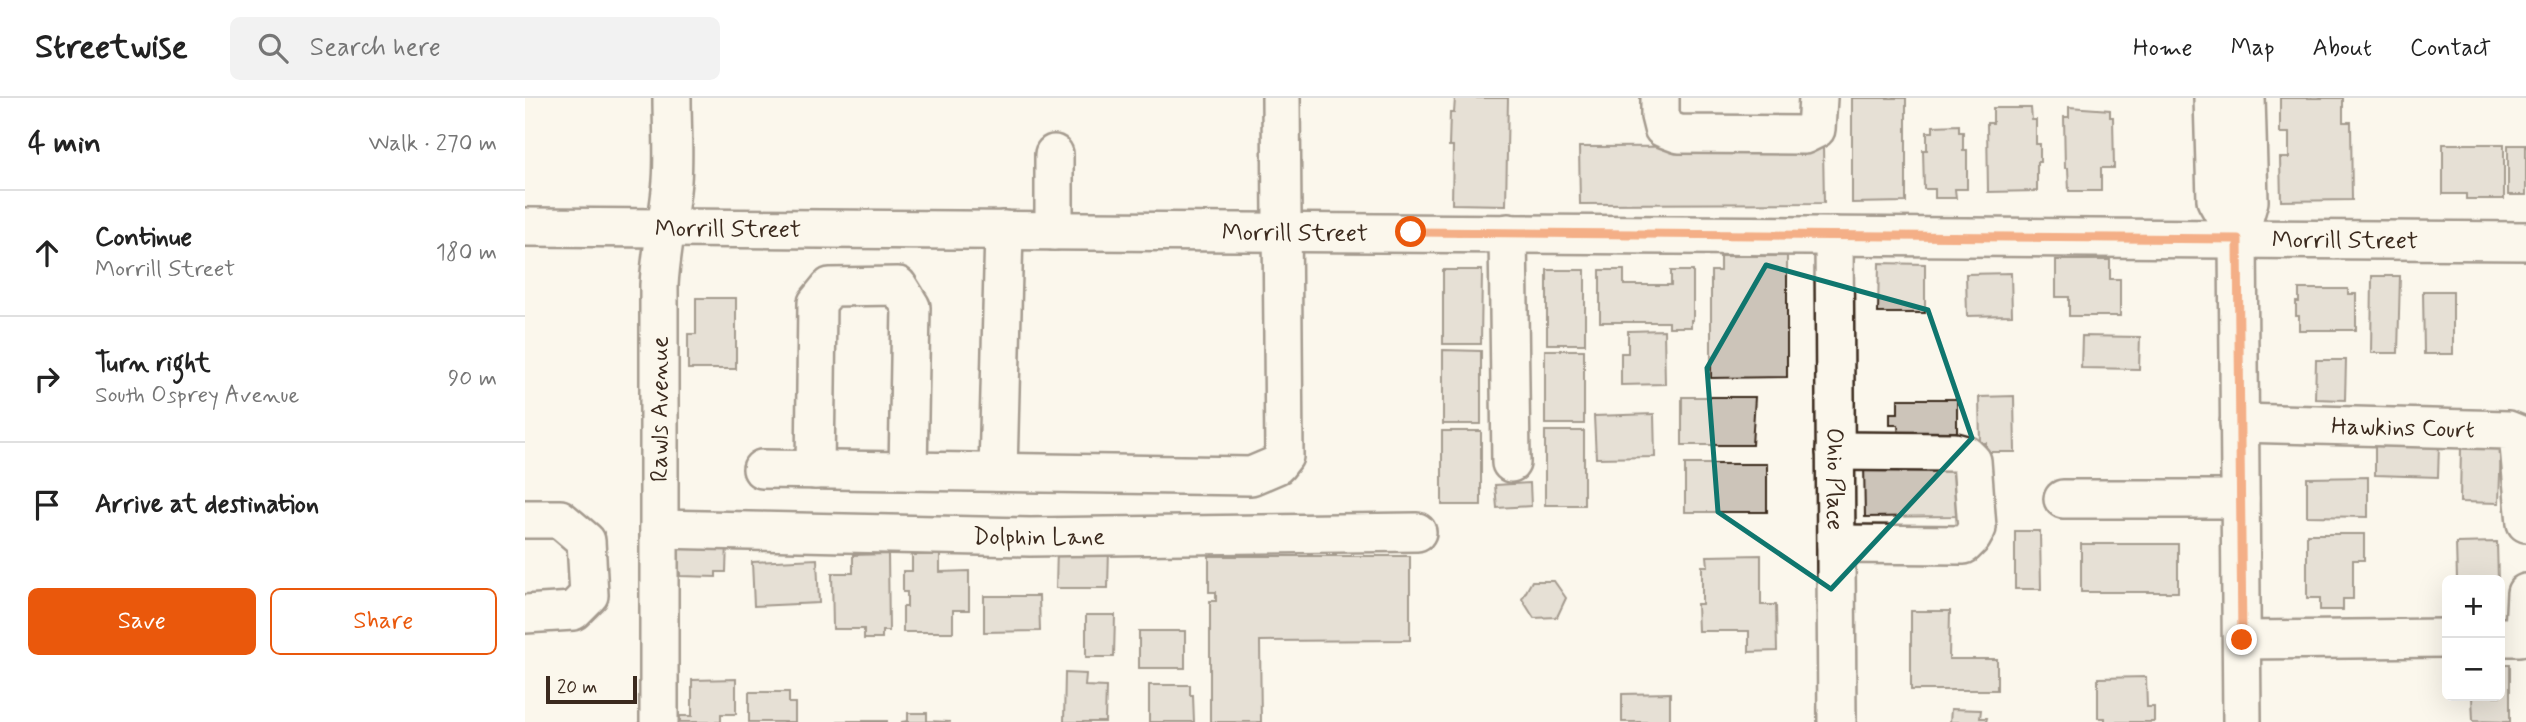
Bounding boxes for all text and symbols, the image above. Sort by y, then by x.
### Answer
search box [230,17,720,80]
text: Streetwise [35,26,188,70]
icon: search [254,29,292,67]
text: Search here [310,31,441,65]
text: Home [2133,33,2193,64]
text: Map [2231,33,2275,64]
text: About [2313,33,2372,64]
text: Contact [2410,33,2491,64]
text: 4 min [28,124,101,163]
text: Walk · 270 m [368,129,497,159]
street label: Morrill Street [655,214,801,246]
route start [1395,216,1426,247]
street label: Morrill Street [1222,218,1368,250]
text: Continue [95,221,192,255]
street label: Morrill Street [2272,225,2418,257]
icon: ahead [28,234,66,272]
text: 180 m [436,238,497,268]
text: Morrill Street [95,255,235,285]
street label: Rawls Avenue [645,336,676,482]
text: Turn right [95,347,211,381]
icon: right [28,360,66,398]
text: 90 m [448,364,497,394]
text: South Osprey Avenue [95,381,299,411]
street label: Hawkins Court [2331,411,2475,446]
street label: Ohio Place [1818,428,1850,530]
icon: arrive [28,486,66,524]
text: Arrive at destination [95,488,319,522]
street label: Dolphin Lane [972,522,1105,554]
map controls [2442,575,2505,701]
button: + [2442,575,2505,638]
button: Save [28,588,256,655]
button: Share [270,588,497,655]
route end [2226,624,2257,655]
button: − [2442,638,2505,701]
scale bar [546,673,637,705]
text: 20 m [557,675,597,700]

